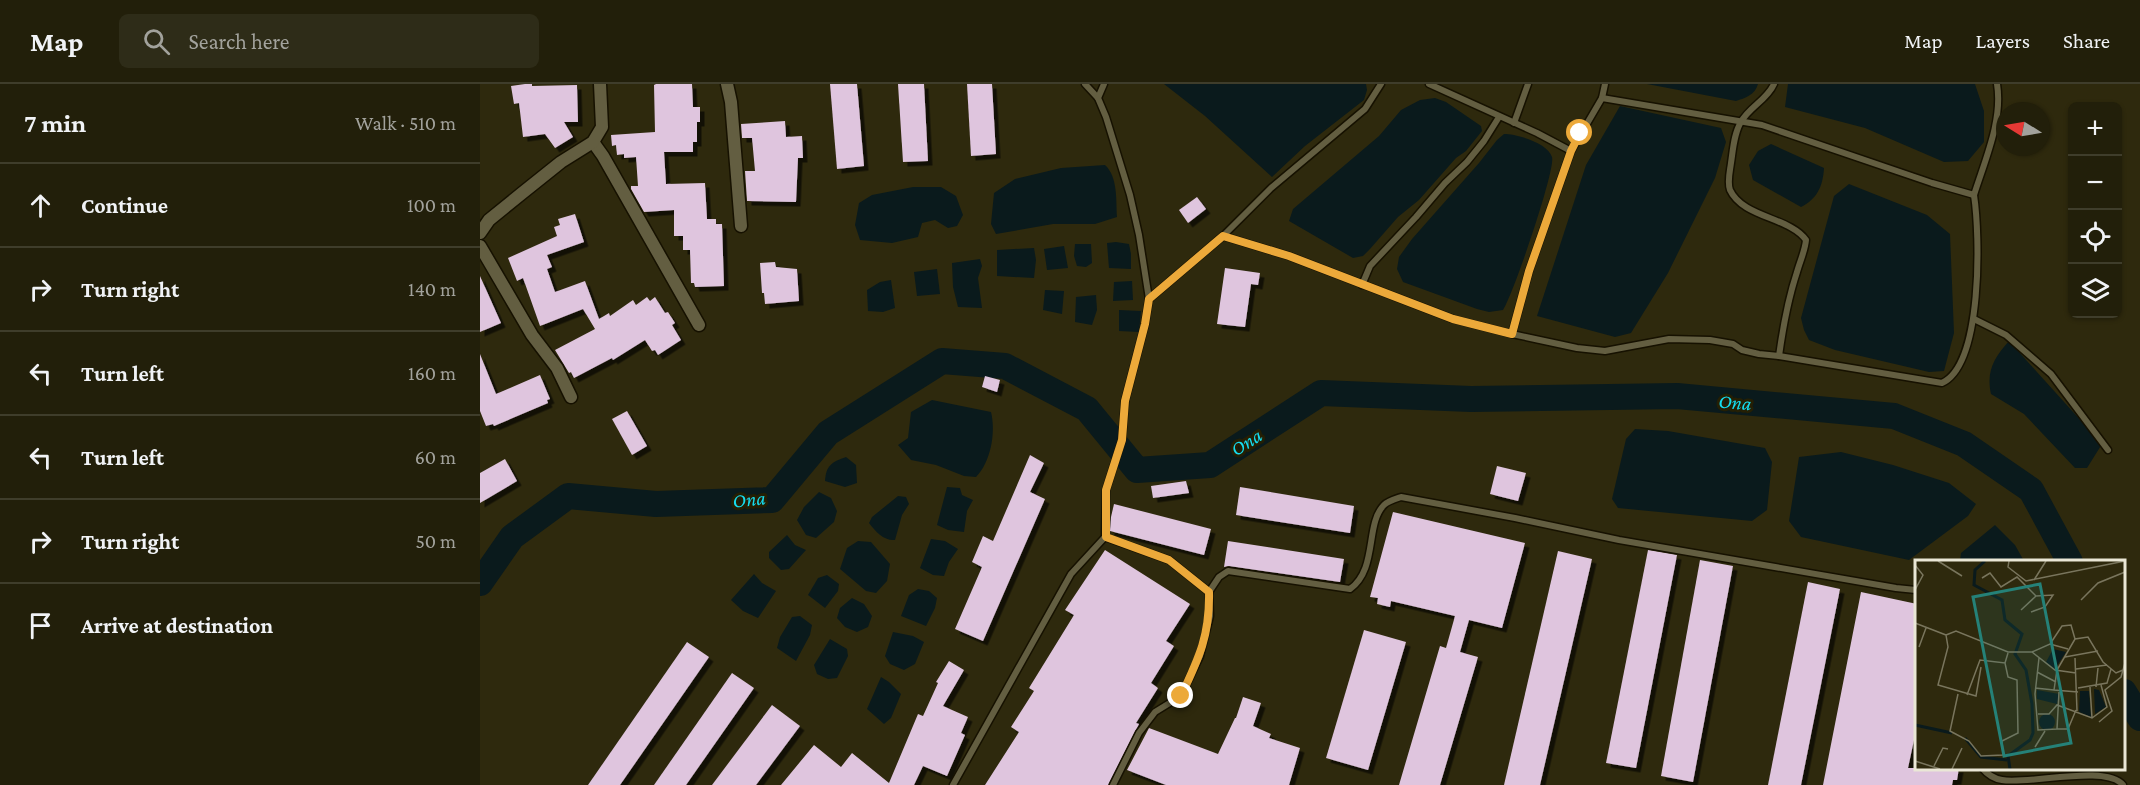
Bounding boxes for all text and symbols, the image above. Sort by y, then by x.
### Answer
search box [119,14,539,68]
icon: search [140,25,173,58]
text: Map [30,26,83,57]
text: Search here [188,29,289,54]
text: Map [1904,29,1943,53]
text: Layers [1976,29,2030,53]
text: Share [2063,29,2110,53]
north arrow [1996,102,2050,156]
map controls [2068,102,2122,318]
button: + [2068,102,2122,156]
text: 7 min [24,109,86,138]
text: Walk · 510 m [355,112,456,134]
route start [1566,119,1592,145]
button: − [2068,156,2122,210]
icon: ahead [24,189,57,222]
text: Continue [81,193,168,218]
text: 100 m [407,194,456,216]
button: locate [2068,210,2122,264]
button: layers [2068,264,2122,318]
icon: right [24,273,57,306]
text: Turn right [81,277,179,302]
text: 140 m [408,278,456,300]
icon: left [24,357,57,390]
text: Turn left [81,361,164,386]
text: 160 m [408,362,456,384]
water label: Ona [1718,390,1752,414]
water label: Ona [1226,424,1266,460]
icon: left [24,441,57,474]
text: Turn left [81,445,164,470]
text: 60 m [415,446,456,468]
water label: Ona [731,486,767,512]
icon: right [24,525,57,558]
text: Turn right [81,529,179,554]
text: 50 m [415,530,456,552]
inset map [1915,560,2125,770]
icon: arrive [24,609,57,642]
text: Arrive at destination [81,613,273,638]
route end [1167,682,1193,708]

